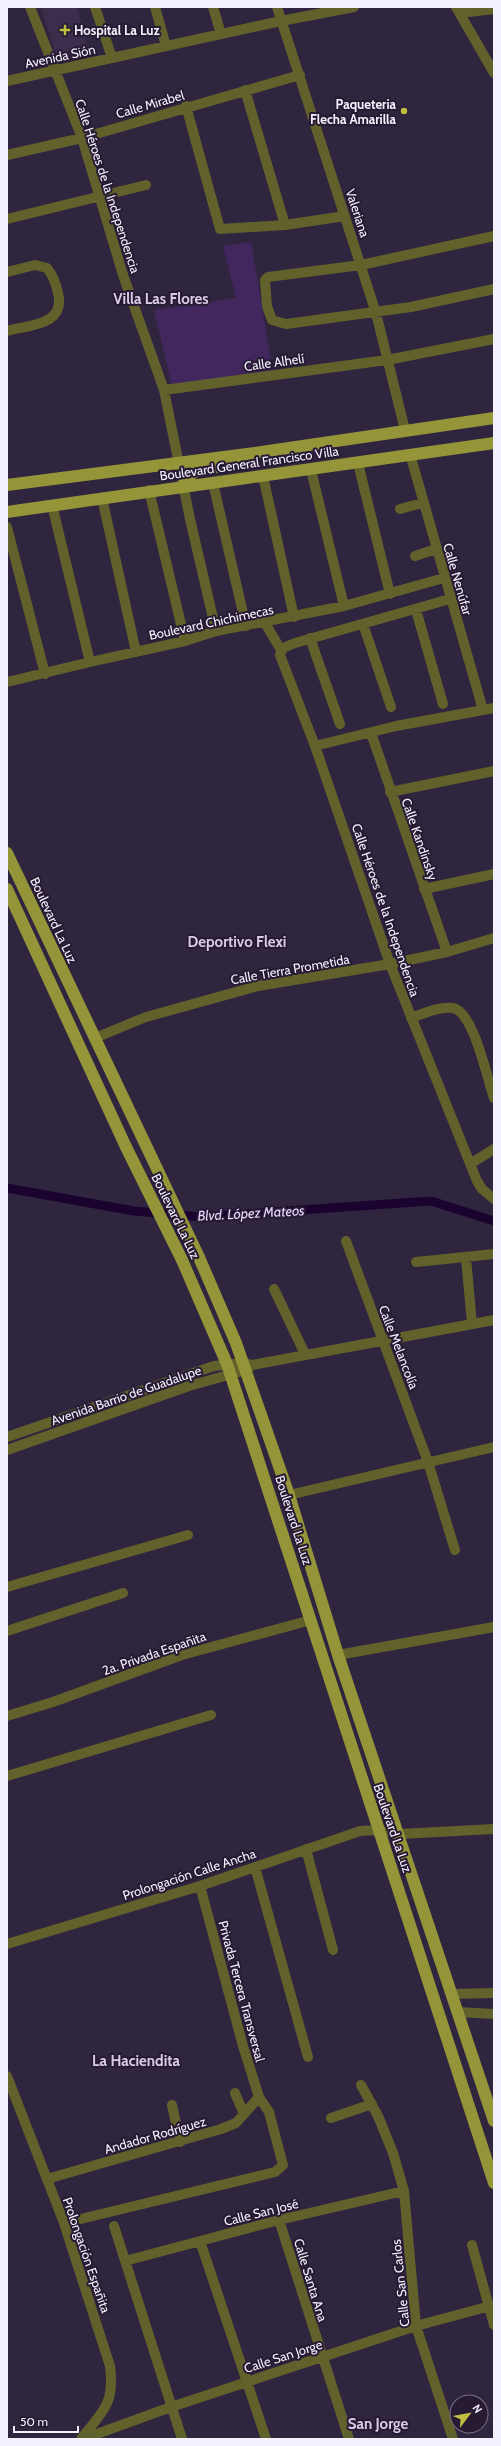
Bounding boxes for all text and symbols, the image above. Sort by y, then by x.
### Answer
place label: Hospital La Luz [74,22,160,38]
marker: Hospital La Luz [59,24,71,36]
street label: Avenida Sión [23,41,97,71]
street label: Calle Mirabel [114,87,186,121]
place label: Paqueteria Flecha Amarilla [310,96,397,127]
street label: Calle Héroes de la Independencia [72,97,144,276]
marker: Paqueteria Flecha Amarilla [399,106,409,116]
street label: Valeriana [343,187,374,240]
district label: Villa Las Flores [113,290,209,308]
street label: Calle Alhelí [243,350,305,374]
street label: Boulevard General Francisco Villa [158,442,340,484]
street label: Calle Nenúfar [440,541,476,618]
street label: Boulevard Chichimecas [147,601,275,643]
street label: Calle Kandinsky [398,796,442,883]
street label: Calle Héroes de la Independencia [349,821,423,999]
street label: Boulevard La Luz [27,874,81,966]
district label: Deportivo Flexi [188,933,286,951]
street label: Calle Tierra Prometida [229,951,351,987]
street label: Boulevard La Luz [148,1171,204,1261]
water label: Blvd. López Mateos [197,1201,306,1225]
street label: Calle Melancolía [376,1303,423,1392]
street label: Avenida Barrio de Guadalupe [49,1362,203,1428]
street label: Boulevard La Luz [272,1473,316,1567]
street label: 2a. Privada Españita [100,1628,209,1678]
street label: Boulevard La Luz [370,1781,416,1875]
street label: Prolongación Calle Ancha [120,1845,258,1903]
street label: Privada Tercera Transversal [215,1919,269,2063]
district label: La Haciendita [92,2052,180,2070]
street label: Andador Rodríguez [102,2113,208,2157]
street label: Prolongación Españita [60,2195,115,2316]
street label: Calle San José [222,2195,300,2229]
street label: Calle Santa Ana [291,2237,331,2324]
street label: Calle San Carlos [387,2238,413,2328]
street label: Calle San Jorge [242,2336,324,2376]
north arrow [449,2394,489,2434]
text: N [469,2402,485,2416]
scale bar [14,2408,78,2434]
text: 50 m [20,2414,48,2429]
district label: San Jorge [348,2415,409,2433]

